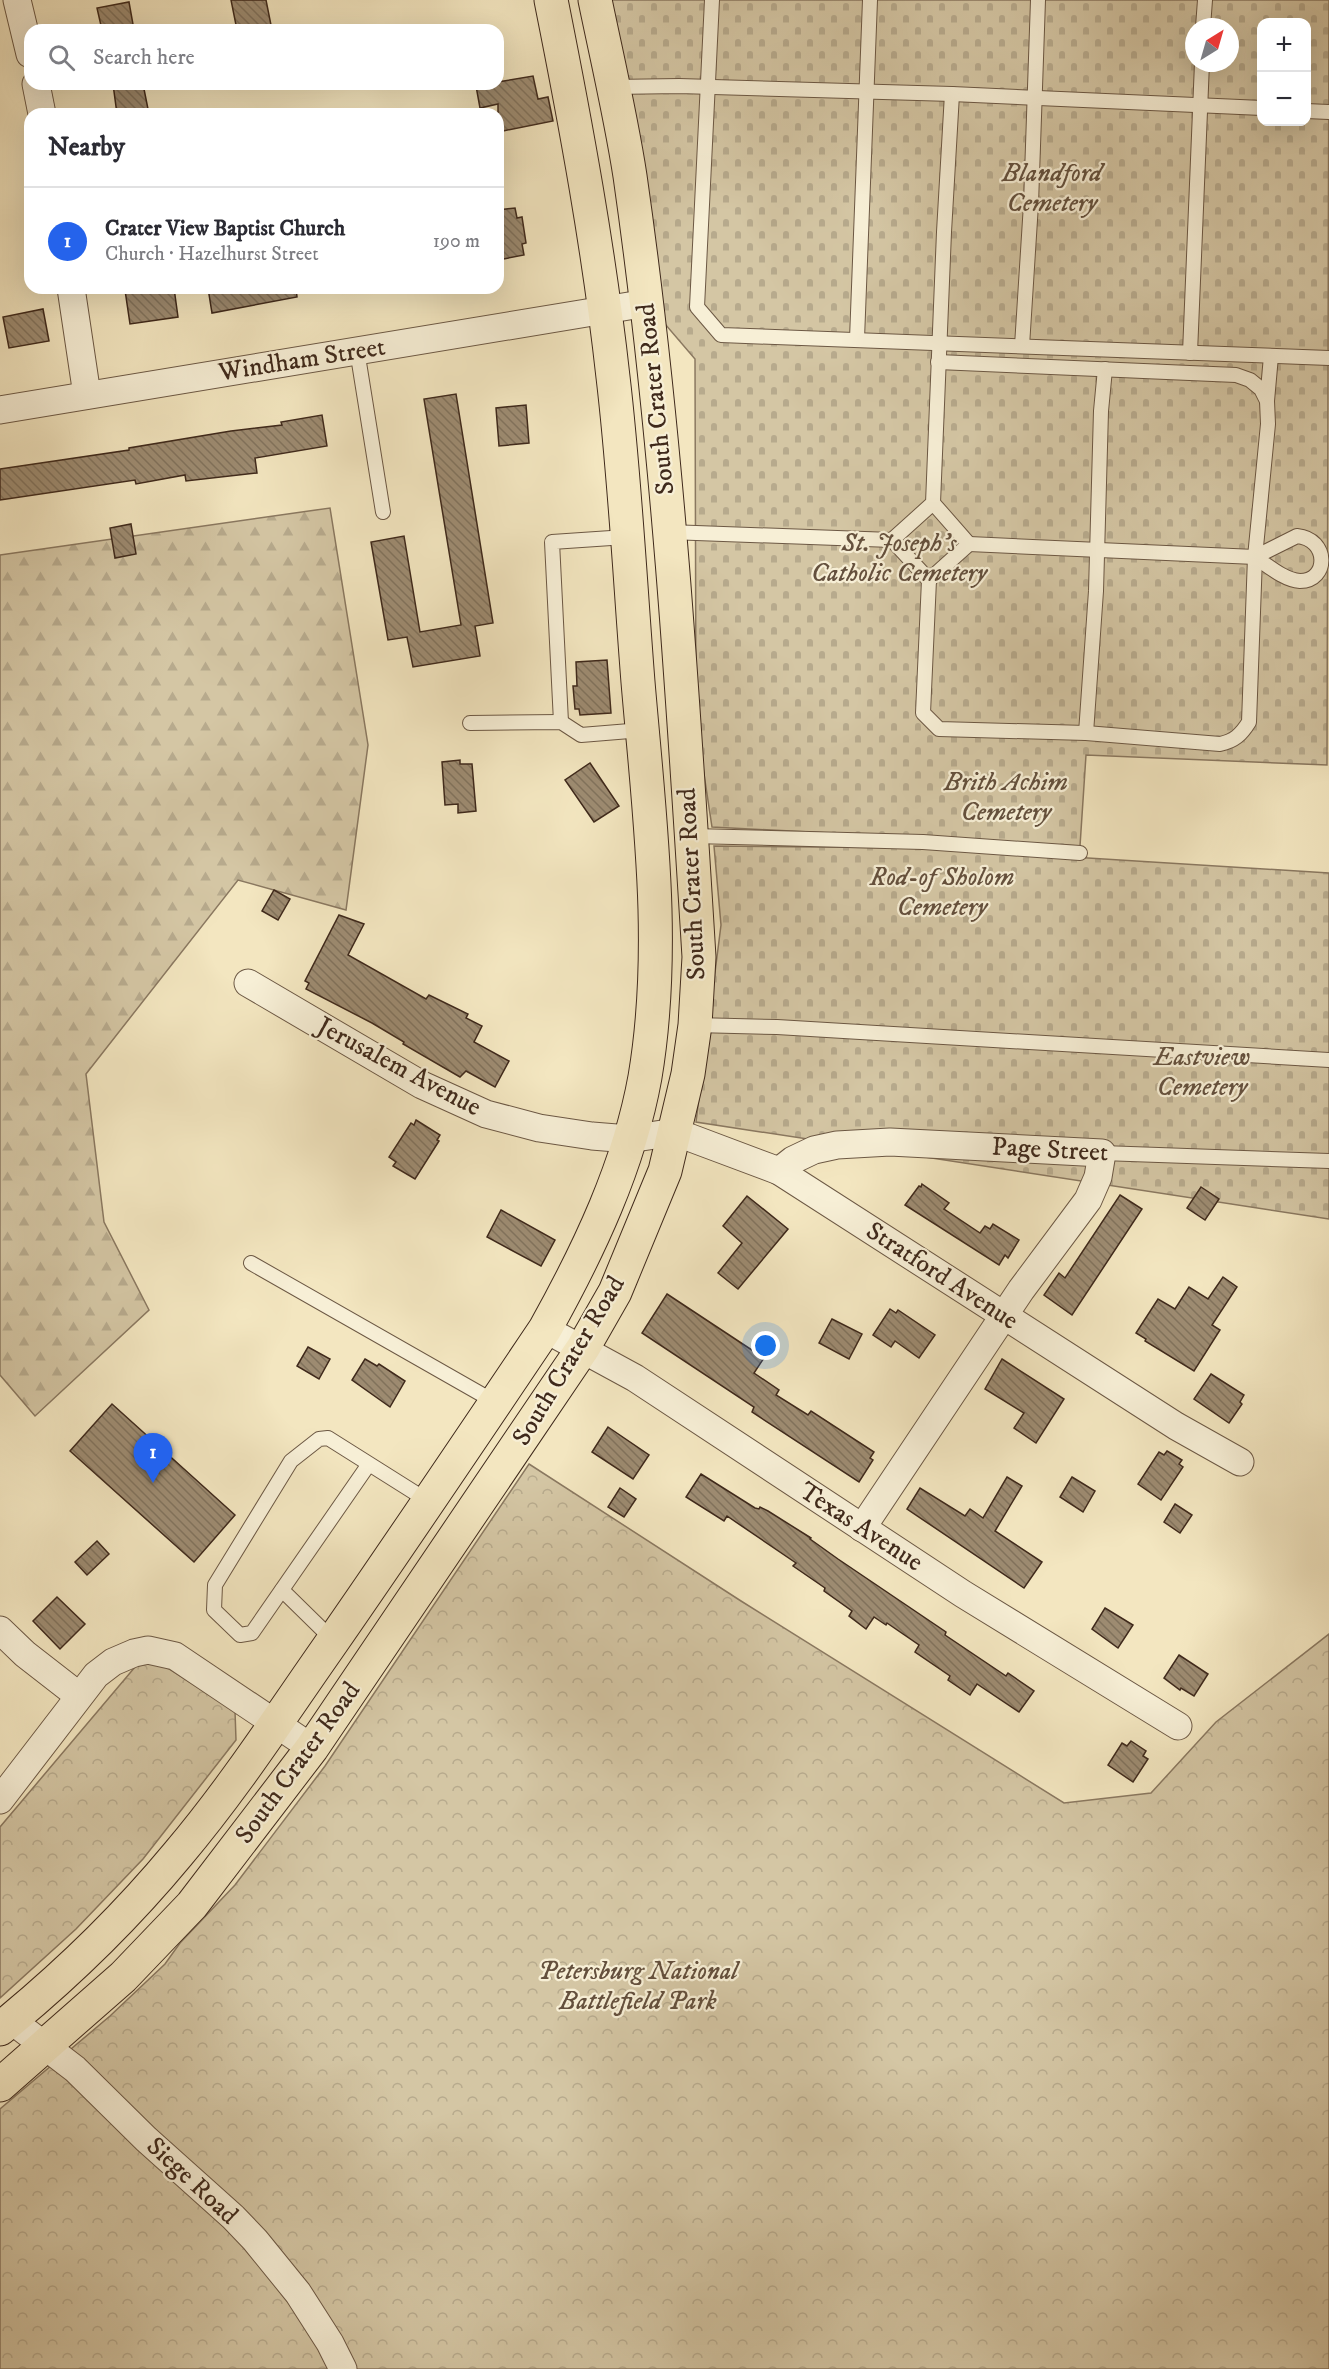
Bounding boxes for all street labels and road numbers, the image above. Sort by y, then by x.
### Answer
street label: South Crater Road [630,302,682,496]
street label: Windham Street [215,331,388,390]
street label: South Crater Road [670,787,714,981]
street label: Jerusalem Avenue [309,1009,487,1124]
street label: Page Street [991,1130,1109,1170]
street label: Stratford Avenue [860,1215,1024,1337]
street label: South Crater Road [505,1270,633,1452]
street label: Texas Avenue [793,1475,929,1579]
street label: South Crater Road [228,1675,368,1851]
street label: Siege Road [139,2130,245,2232]

